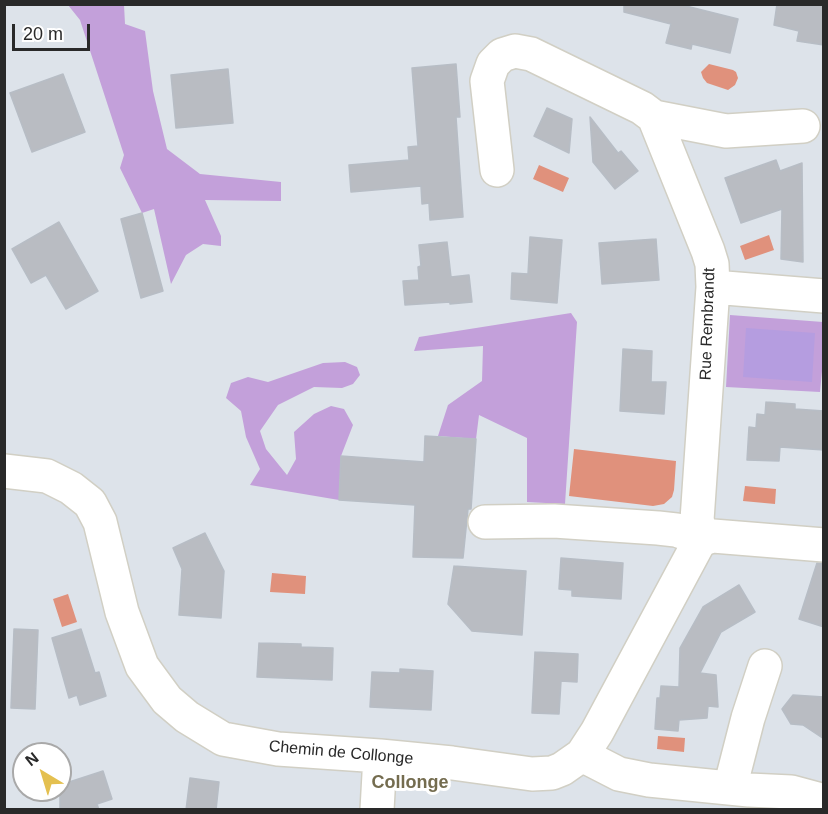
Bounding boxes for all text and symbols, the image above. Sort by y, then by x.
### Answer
scale bar [15,12,93,50]
text: 20 m [23,24,63,44]
street label: Rue Rembrandt [696,267,720,381]
street label: Chemin de Collonge [268,737,414,769]
north arrow [12,742,72,802]
text: N [22,749,42,769]
district label: Collonge [372,772,448,794]

